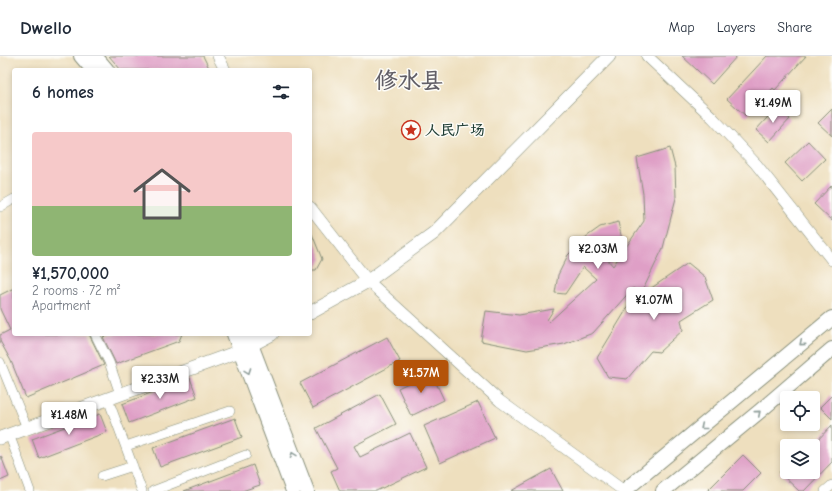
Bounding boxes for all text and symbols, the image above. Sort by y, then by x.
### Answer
text: Dwello [20,17,72,39]
text: Map [668,19,695,36]
text: Layers [717,19,755,36]
text: Share [777,19,812,36]
district label: 修水县 [375,67,444,94]
icon: filters [270,81,292,103]
text: 6 homes [32,83,94,102]
pin: ¥1.49M [740,90,806,124]
text: ¥1.49M [754,95,792,110]
place icon: 人民广场 [400,119,422,141]
place label: 人民广场 [425,121,485,139]
icon: home [126,158,198,230]
pin: ¥2.03M [565,236,631,270]
text: ¥2.03M [578,241,618,256]
text: ¥1,570,000 [32,264,109,283]
text: 2 rooms · 72 m² [32,283,120,298]
pin: ¥1.07M [621,287,687,321]
text: ¥1.07M [635,292,673,307]
text: Apartment [32,298,90,313]
one-way arrow [800,339,807,346]
pin: ¥1.57M [388,360,454,394]
text: ¥1.57M [402,365,440,380]
pin: ¥2.33M [127,366,193,400]
one-way arrow [243,367,251,374]
text: ¥2.33M [141,371,179,386]
map controls [780,391,820,479]
button: locate [780,391,820,431]
pin: ¥1.48M [36,402,102,436]
text: ¥1.48M [50,407,88,422]
one-way arrow [754,410,761,417]
one-way arrow [700,422,707,429]
button: layers [780,439,820,479]
one-way arrow [289,451,297,458]

